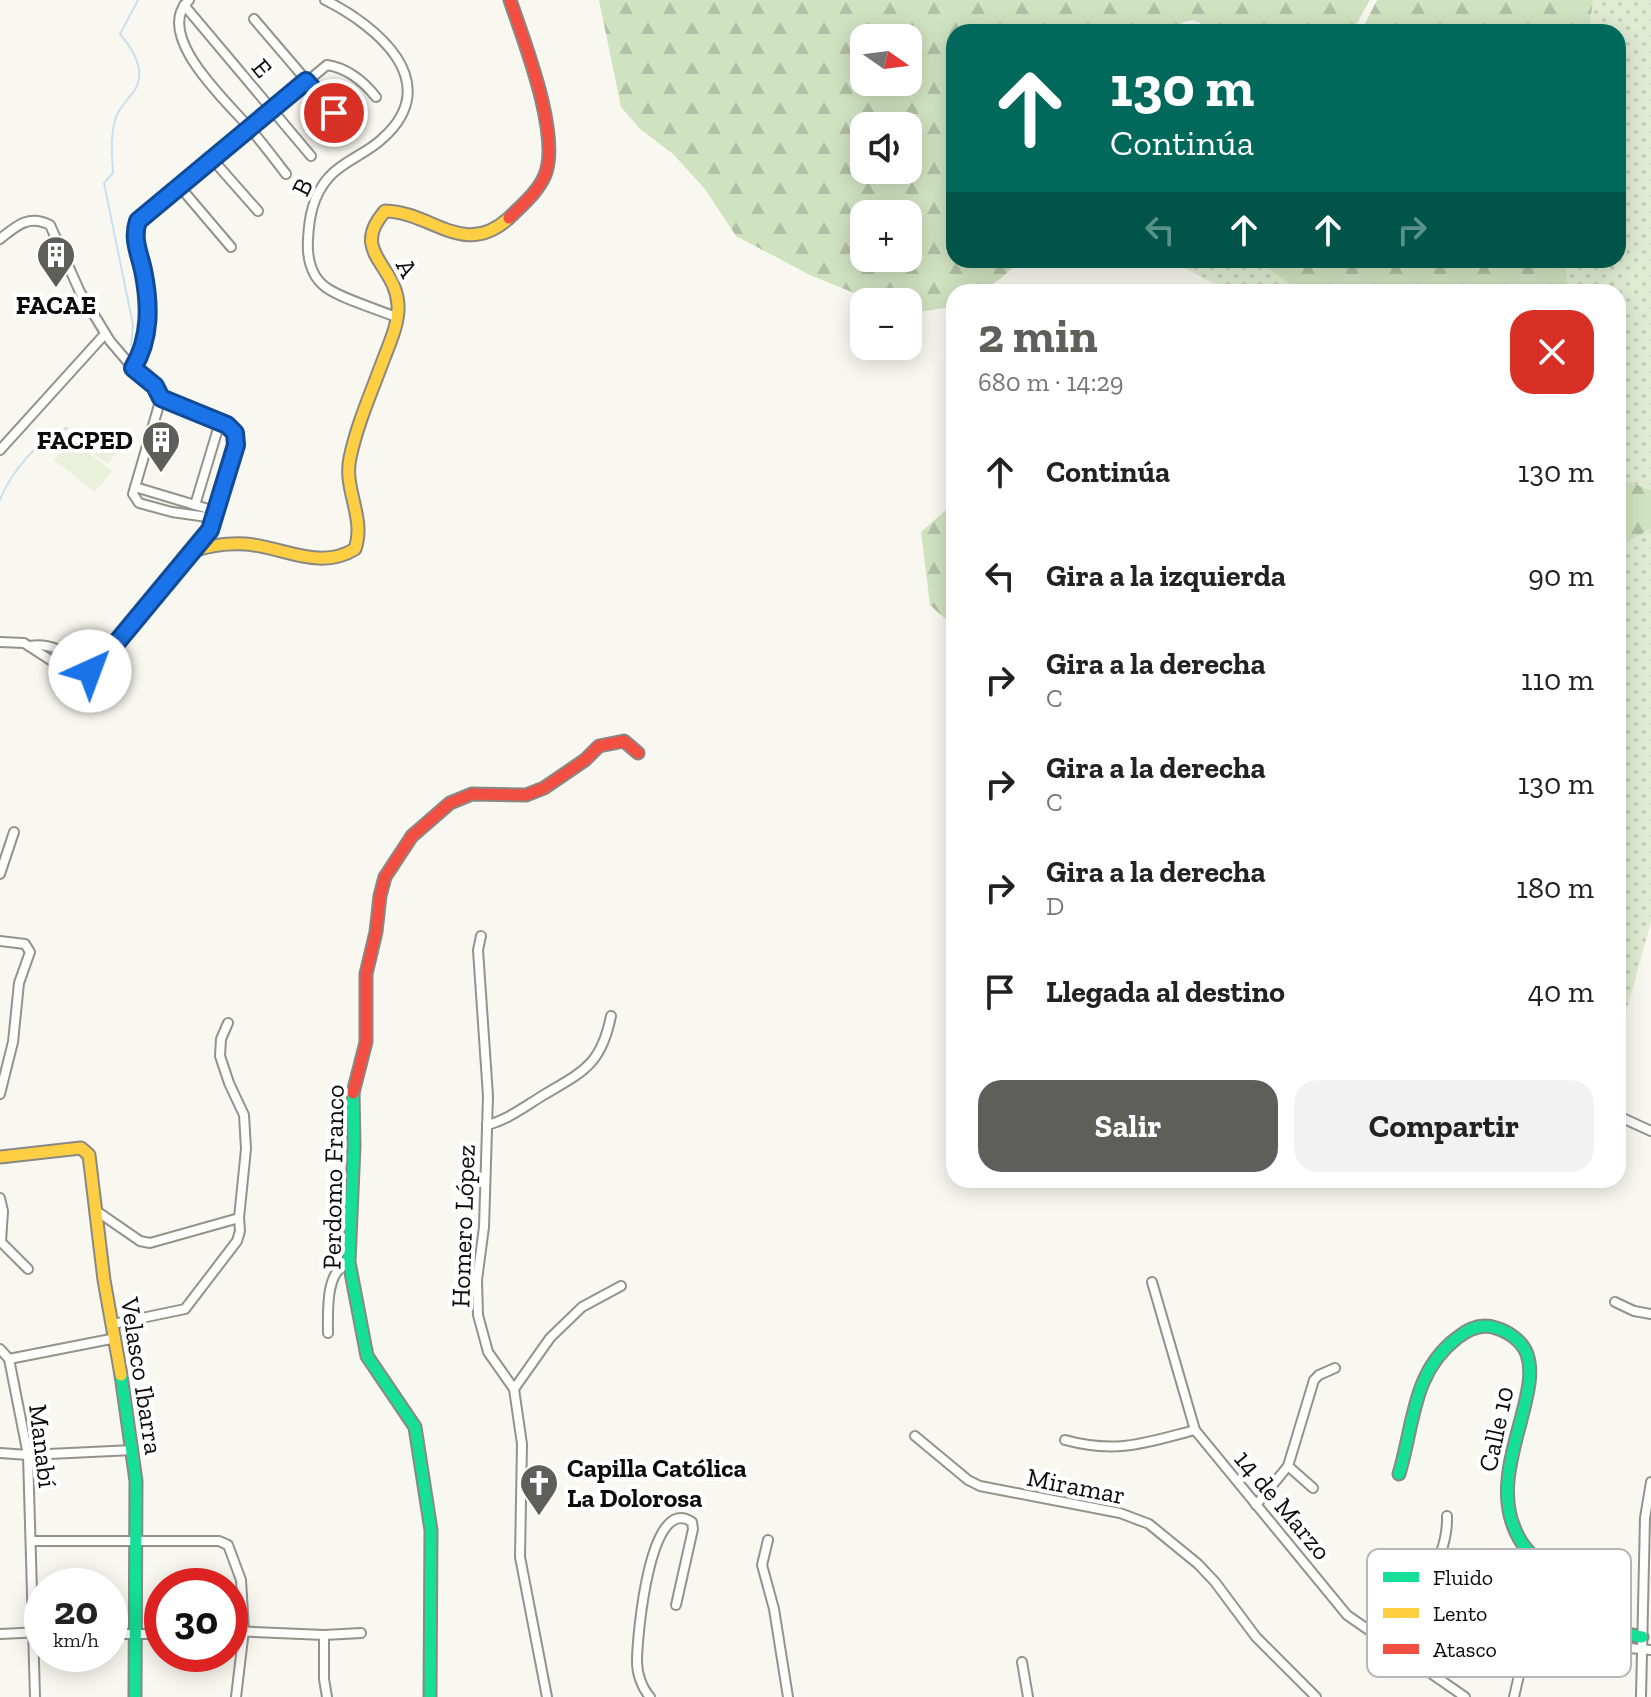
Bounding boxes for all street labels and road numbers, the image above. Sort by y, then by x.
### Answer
street label: E [245,52,279,84]
street label: B [284,173,320,201]
street label: A [389,253,426,284]
street label: Perdomo Franco [315,1084,351,1270]
street label: Homero López [444,1144,482,1308]
street label: Velasco Ibarra [114,1294,170,1457]
street label: Calle 10 [1471,1383,1521,1475]
street label: Manabí [22,1402,64,1490]
street label: 14 de Marzo [1228,1443,1338,1567]
street label: Miramar [1024,1461,1128,1511]

